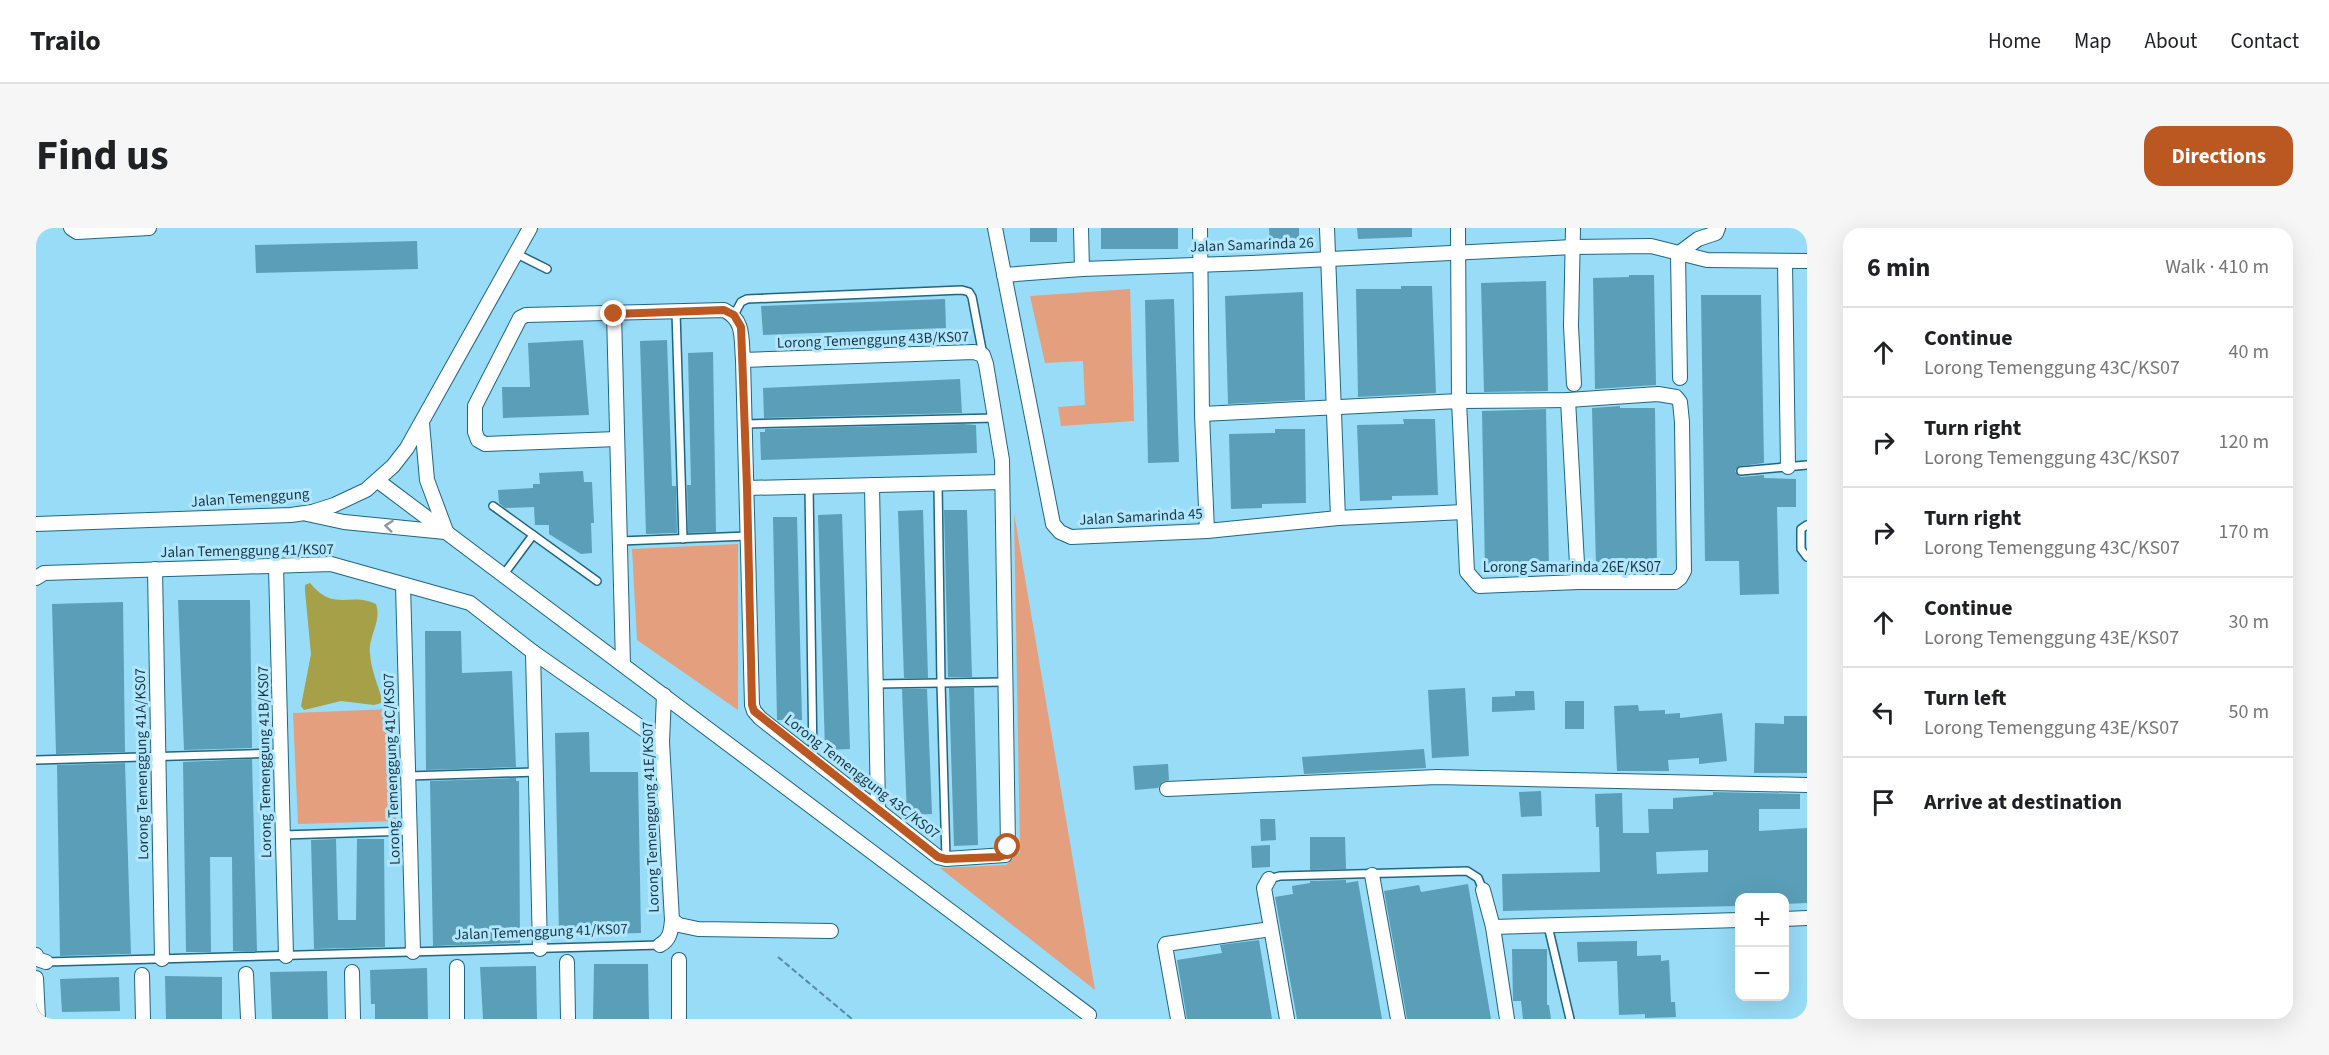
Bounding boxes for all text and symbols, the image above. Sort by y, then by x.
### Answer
text: Trailo [30,21,101,61]
text: Home [1988,26,2041,56]
text: Map [2074,26,2112,56]
text: About [2145,26,2197,56]
text: Contact [2230,26,2299,56]
text: Find us [36,126,169,186]
button: Directions [2144,126,2293,186]
street label: Jalan Samarinda 26 [1190,232,1314,258]
text: 6 min [1867,249,1930,286]
text: Walk · 410 m [2165,253,2269,281]
route end [600,300,626,326]
text: Continue [1924,322,2013,354]
street label: Lorong Temenggung 43B/KS07 [777,326,969,354]
icon: ahead [1867,336,1900,369]
text: 40 m [2229,338,2269,366]
text: Lorong Temenggung 43C/KS07 [1924,354,2180,382]
text: Turn right [1924,412,2021,444]
icon: right [1867,426,1900,459]
text: 120 m [2219,428,2269,456]
text: Lorong Temenggung 43C/KS07 [1924,444,2180,472]
street label: Jalan Temenggung [190,483,310,513]
text: Turn right [1924,502,2021,534]
street label: Jalan Samarinda 45 [1079,503,1203,531]
icon: right [1867,516,1900,549]
text: 170 m [2219,518,2269,546]
one-way arrow [385,520,394,533]
text: Lorong Temenggung 43C/KS07 [1924,534,2180,562]
street label: Jalan Temenggung 41/KS07 [160,539,334,563]
street label: Lorong Samarinda 26E/KS07 [1483,557,1661,578]
text: Continue [1924,592,2013,624]
icon: ahead [1867,606,1900,639]
text: 30 m [2229,608,2269,636]
text: Lorong Temenggung 43E/KS07 [1924,624,2179,652]
street label: Lorong Temenggung 41B/KS07 [253,666,277,858]
street label: Lorong Temenggung 41A/KS07 [130,668,154,860]
street label: Lorong Temenggung 41C/KS07 [378,673,406,865]
text: Turn left [1924,682,2006,714]
icon: left [1867,696,1900,729]
text: 50 m [2229,698,2269,726]
street label: Lorong Temenggung 43C/KS07 [780,710,944,844]
text: Lorong Temenggung 43E/KS07 [1924,714,2179,742]
street label: Lorong Temenggung 41E/KS07 [637,721,665,913]
icon: arrive [1867,786,1900,819]
text: Arrive at destination [1924,786,2122,818]
route start [994,833,1020,859]
map controls [1735,893,1789,1001]
button: + [1735,893,1789,947]
street label: Jalan Temenggung 41/KS07 [454,918,628,946]
button: − [1735,947,1789,1001]

